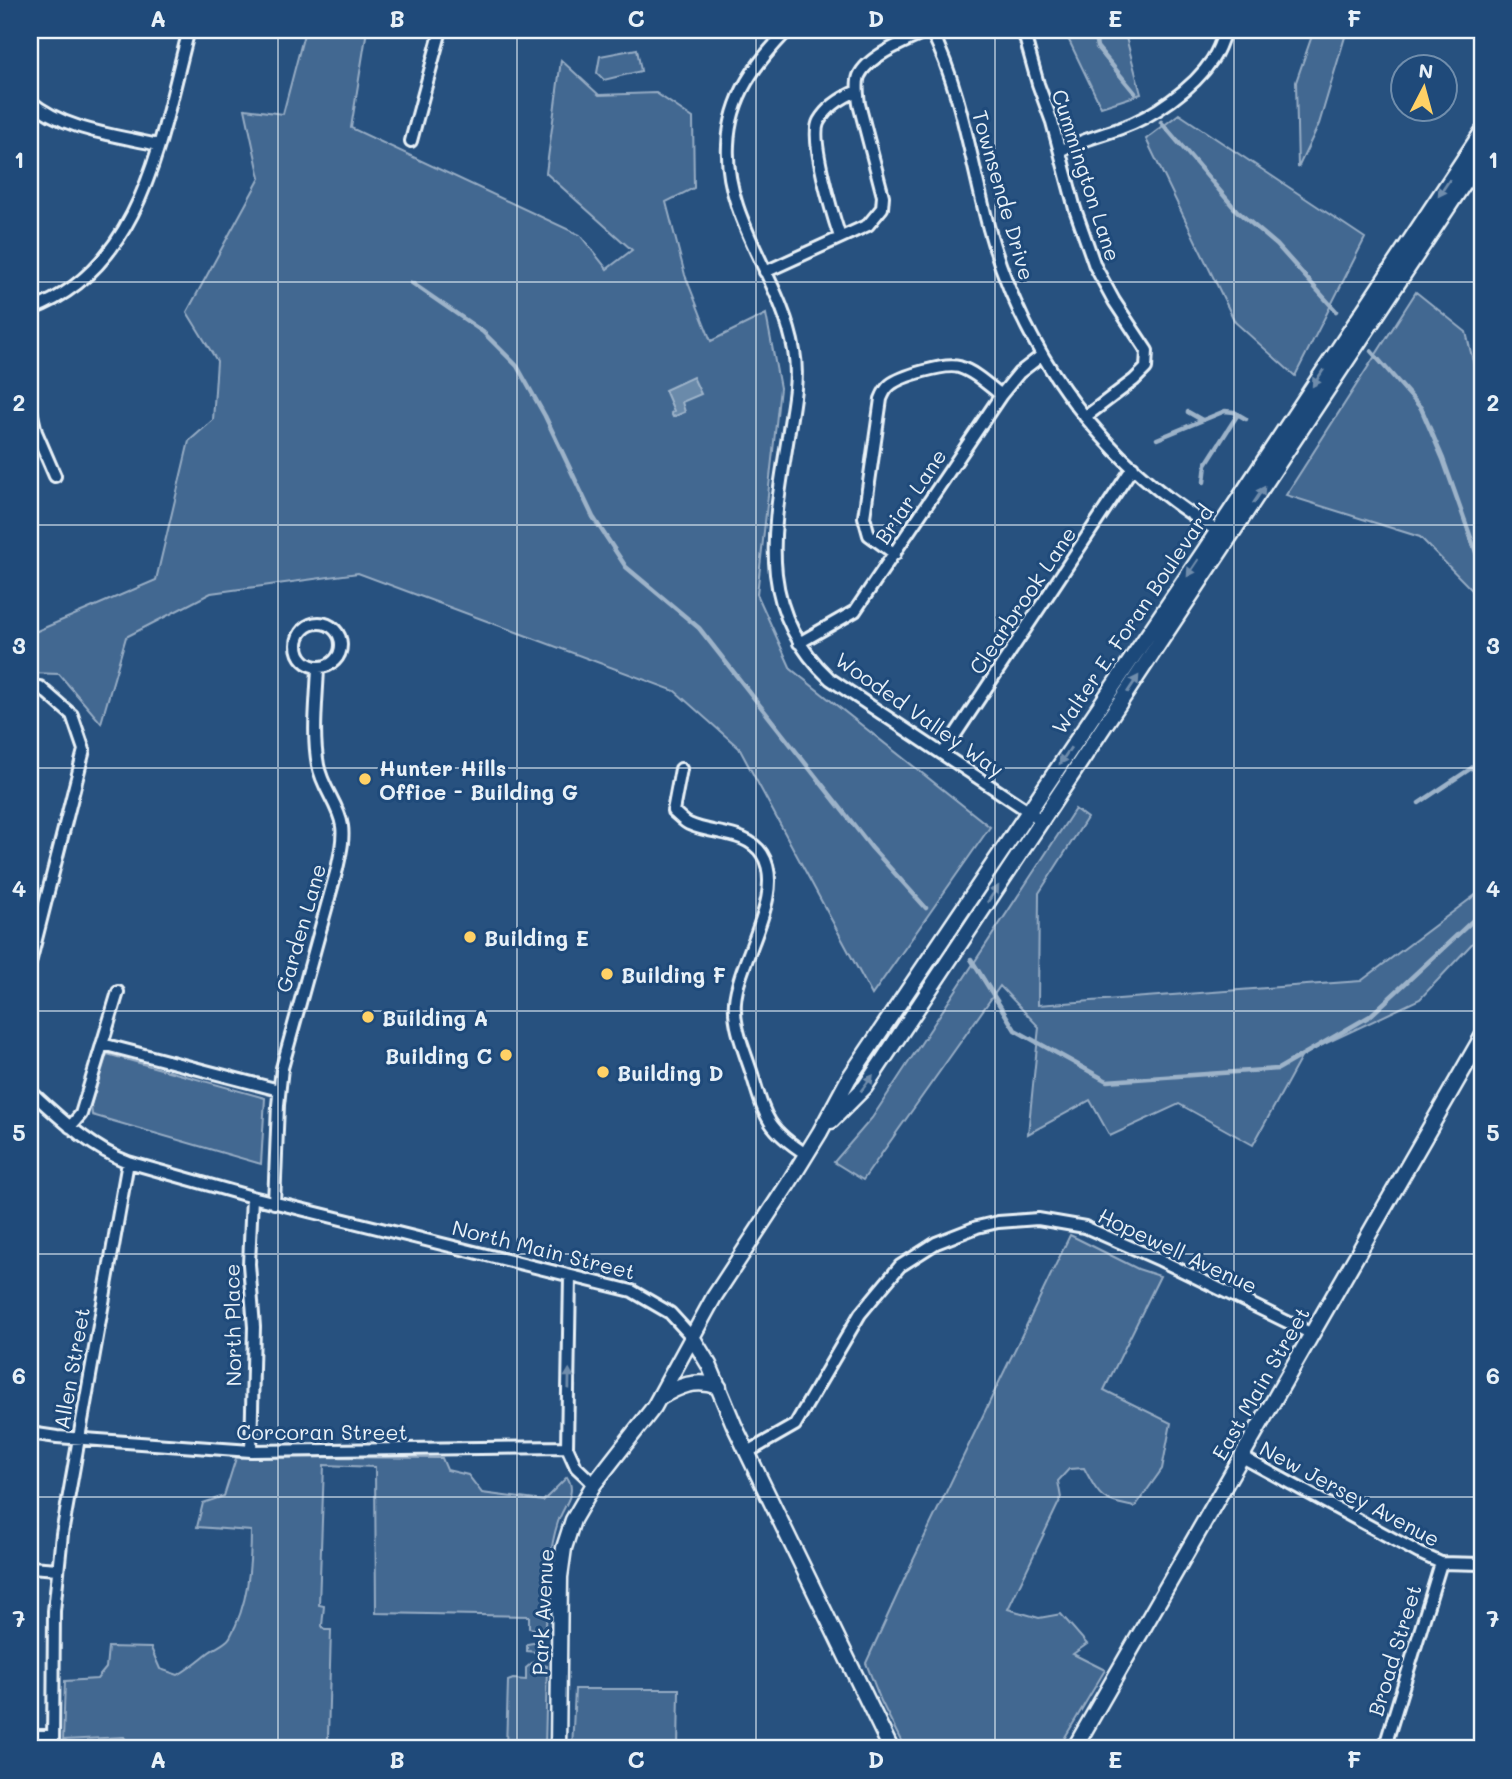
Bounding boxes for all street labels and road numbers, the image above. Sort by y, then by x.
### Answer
street label: Cummington Lane [1047,86,1127,264]
street label: Townsende Drive [967,107,1041,283]
street label: Briar Lane [868,443,952,549]
street label: Walter E. Foran Boulevard [1045,499,1219,739]
street label: Clearbrook Lane [963,521,1081,679]
street label: Wooded Valley Way [830,646,1010,782]
street label: Garden Lane [269,861,331,995]
street label: Hopewell Avenue [1094,1201,1262,1299]
street label: North Main Street [450,1213,638,1285]
street label: North Place [217,1263,247,1387]
street label: East Main Street [1205,1301,1315,1465]
street label: Allen Street [47,1305,95,1431]
street label: Corcoran Street [236,1418,408,1445]
street label: New Jersey Avenue [1255,1434,1445,1552]
street label: Park Avenue [525,1548,559,1676]
street label: Broad Street [1361,1581,1427,1719]

